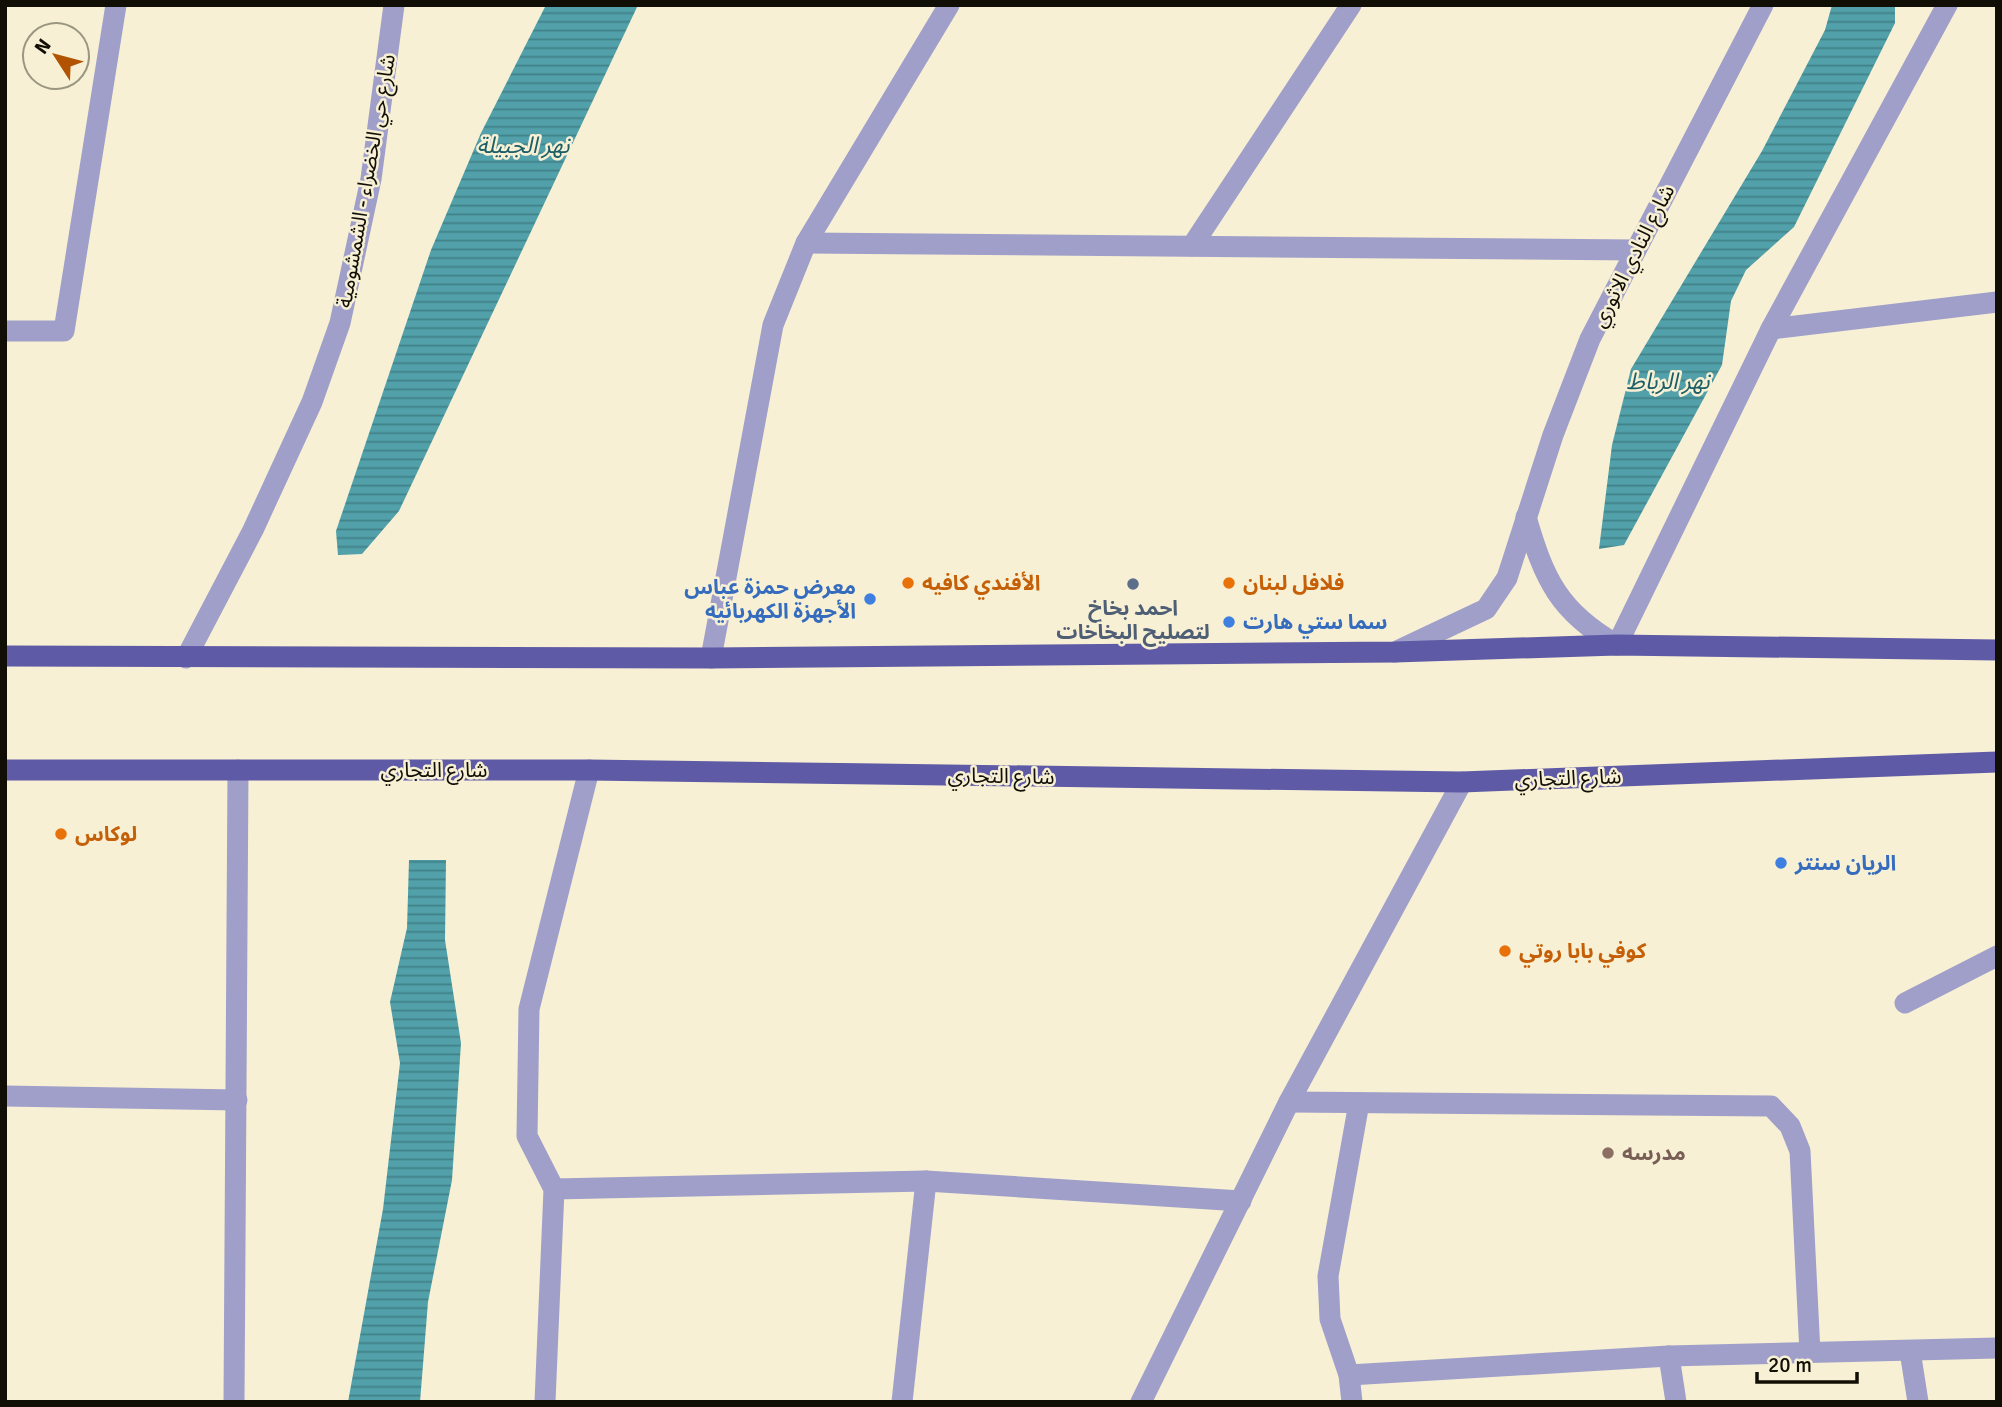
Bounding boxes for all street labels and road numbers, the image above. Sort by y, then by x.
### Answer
street label: شارع حي الخضراء - الشمشومية [331,52,404,310]
street label: شارع النادي الاثوري [1586,180,1683,333]
street label: شارع التجاري [381,757,488,786]
street label: شارع التجاري [947,762,1055,793]
street label: شارع التجاري [1514,763,1622,796]

